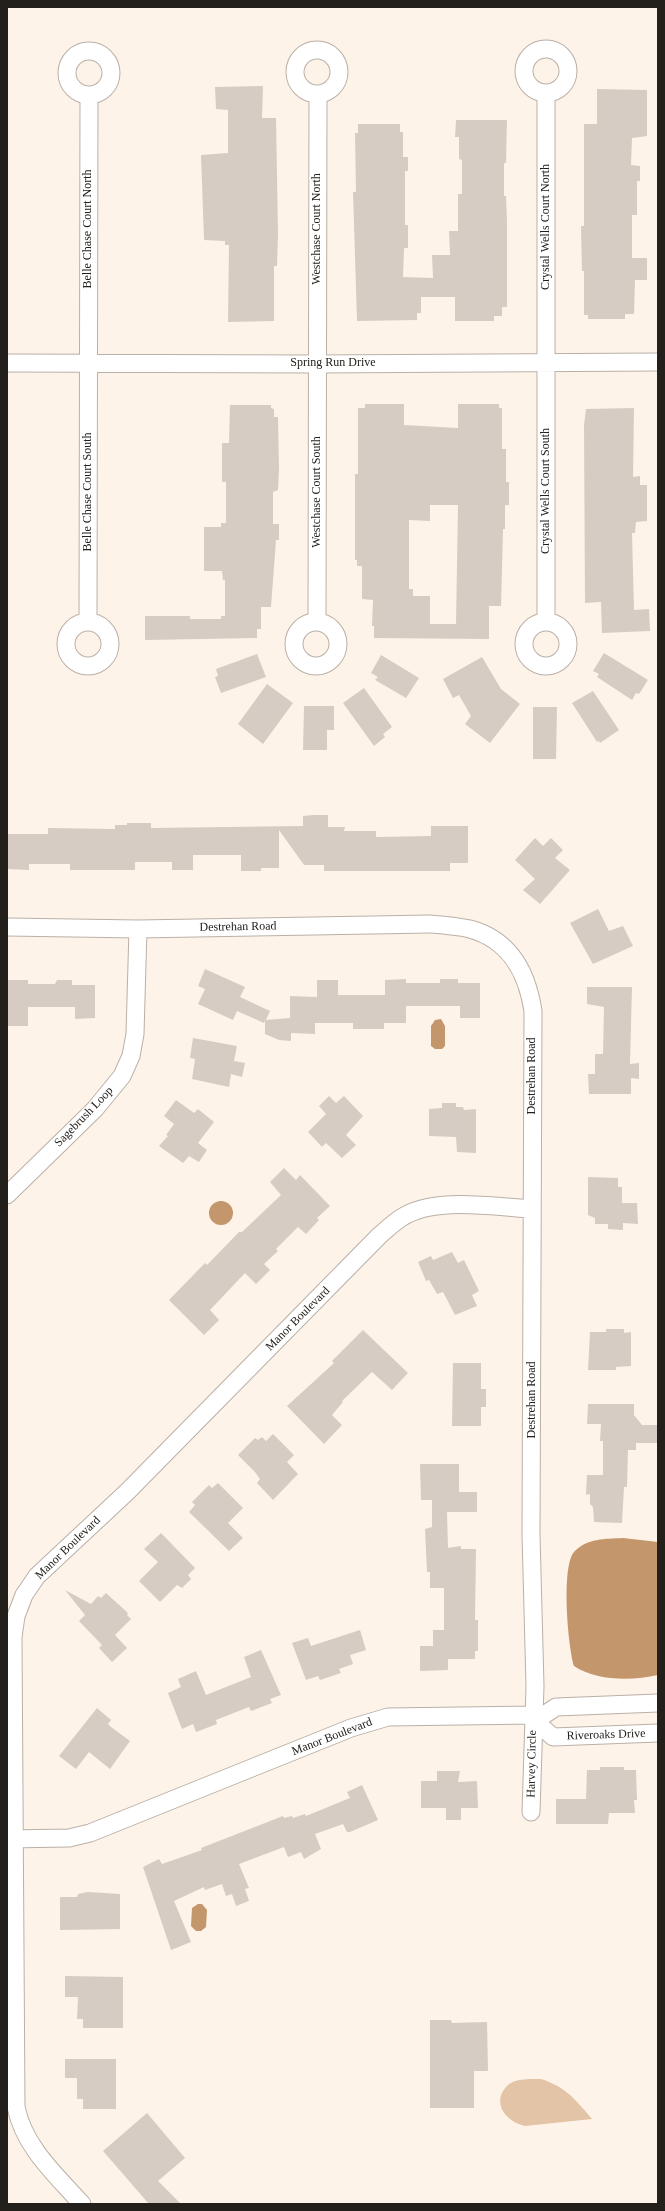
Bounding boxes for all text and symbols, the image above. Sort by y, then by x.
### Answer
street label: Crystal Wells Court North [539,164,553,290]
street label: Belle Chase Court North [81,170,95,288]
street label: Westchase Court North [310,173,324,285]
street label: Spring Run Drive [290,356,376,370]
street label: Crystal Wells Court South [539,428,553,554]
street label: Belle Chase Court South [81,433,95,551]
street label: Westchase Court South [310,436,324,548]
street label: Destrehan Road [199,919,277,935]
street label: Destrehan Road [525,1038,539,1114]
street label: Sagebrush Loop [52,1084,116,1150]
street label: Manor Boulevard [263,1284,333,1354]
street label: Destrehan Road [525,1362,539,1438]
street label: Manor Boulevard [32,1513,104,1583]
street label: Manor Boulevard [290,1715,374,1759]
street label: Riveroaks Drive [566,1726,646,1744]
street label: Harvey Circle [524,1730,540,1798]

